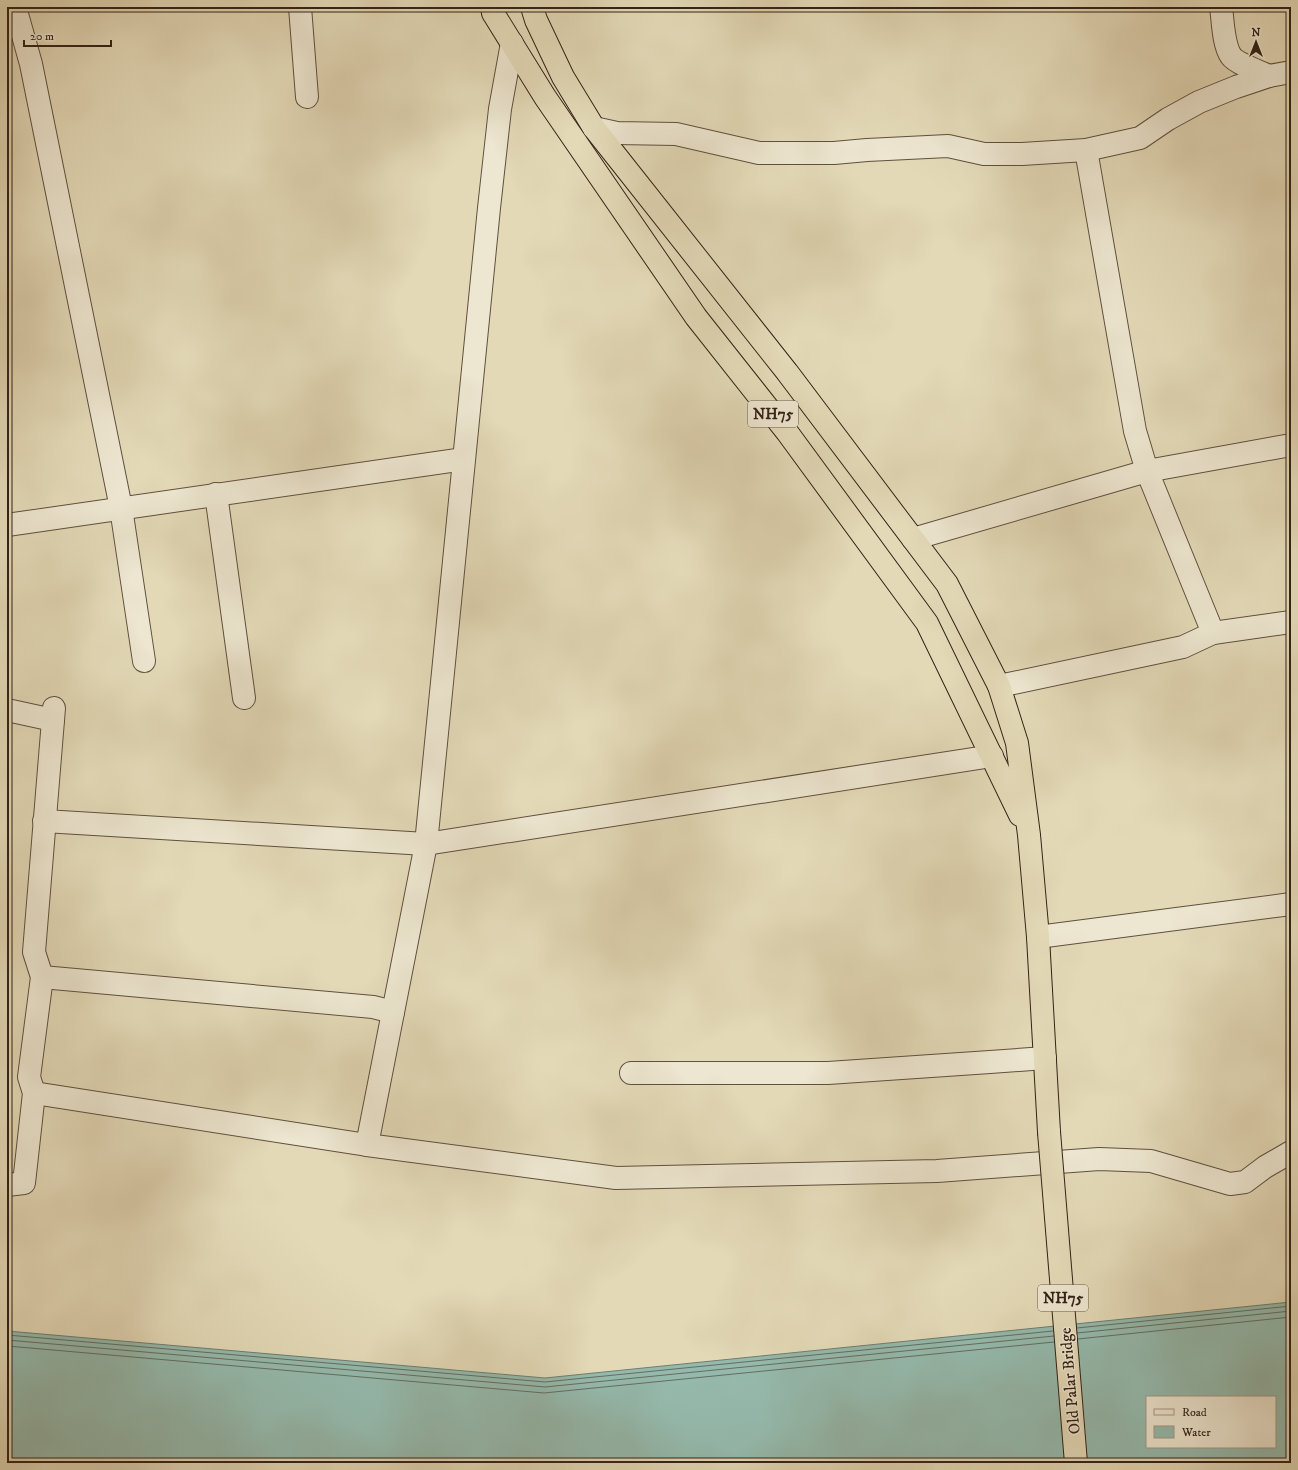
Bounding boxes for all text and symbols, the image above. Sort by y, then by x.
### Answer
scale bar [24,22,111,48]
north arrow [1236,22,1276,62]
text: N [1251,26,1261,40]
text: 20 m [30,29,54,44]
road number: NH75 [748,401,798,427]
road number: NH75 [1038,1285,1088,1311]
street label: Old Palar Bridge [1055,1326,1085,1435]
legend [1146,1396,1276,1448]
text: Road [1182,1405,1207,1420]
text: Water [1181,1425,1211,1440]

